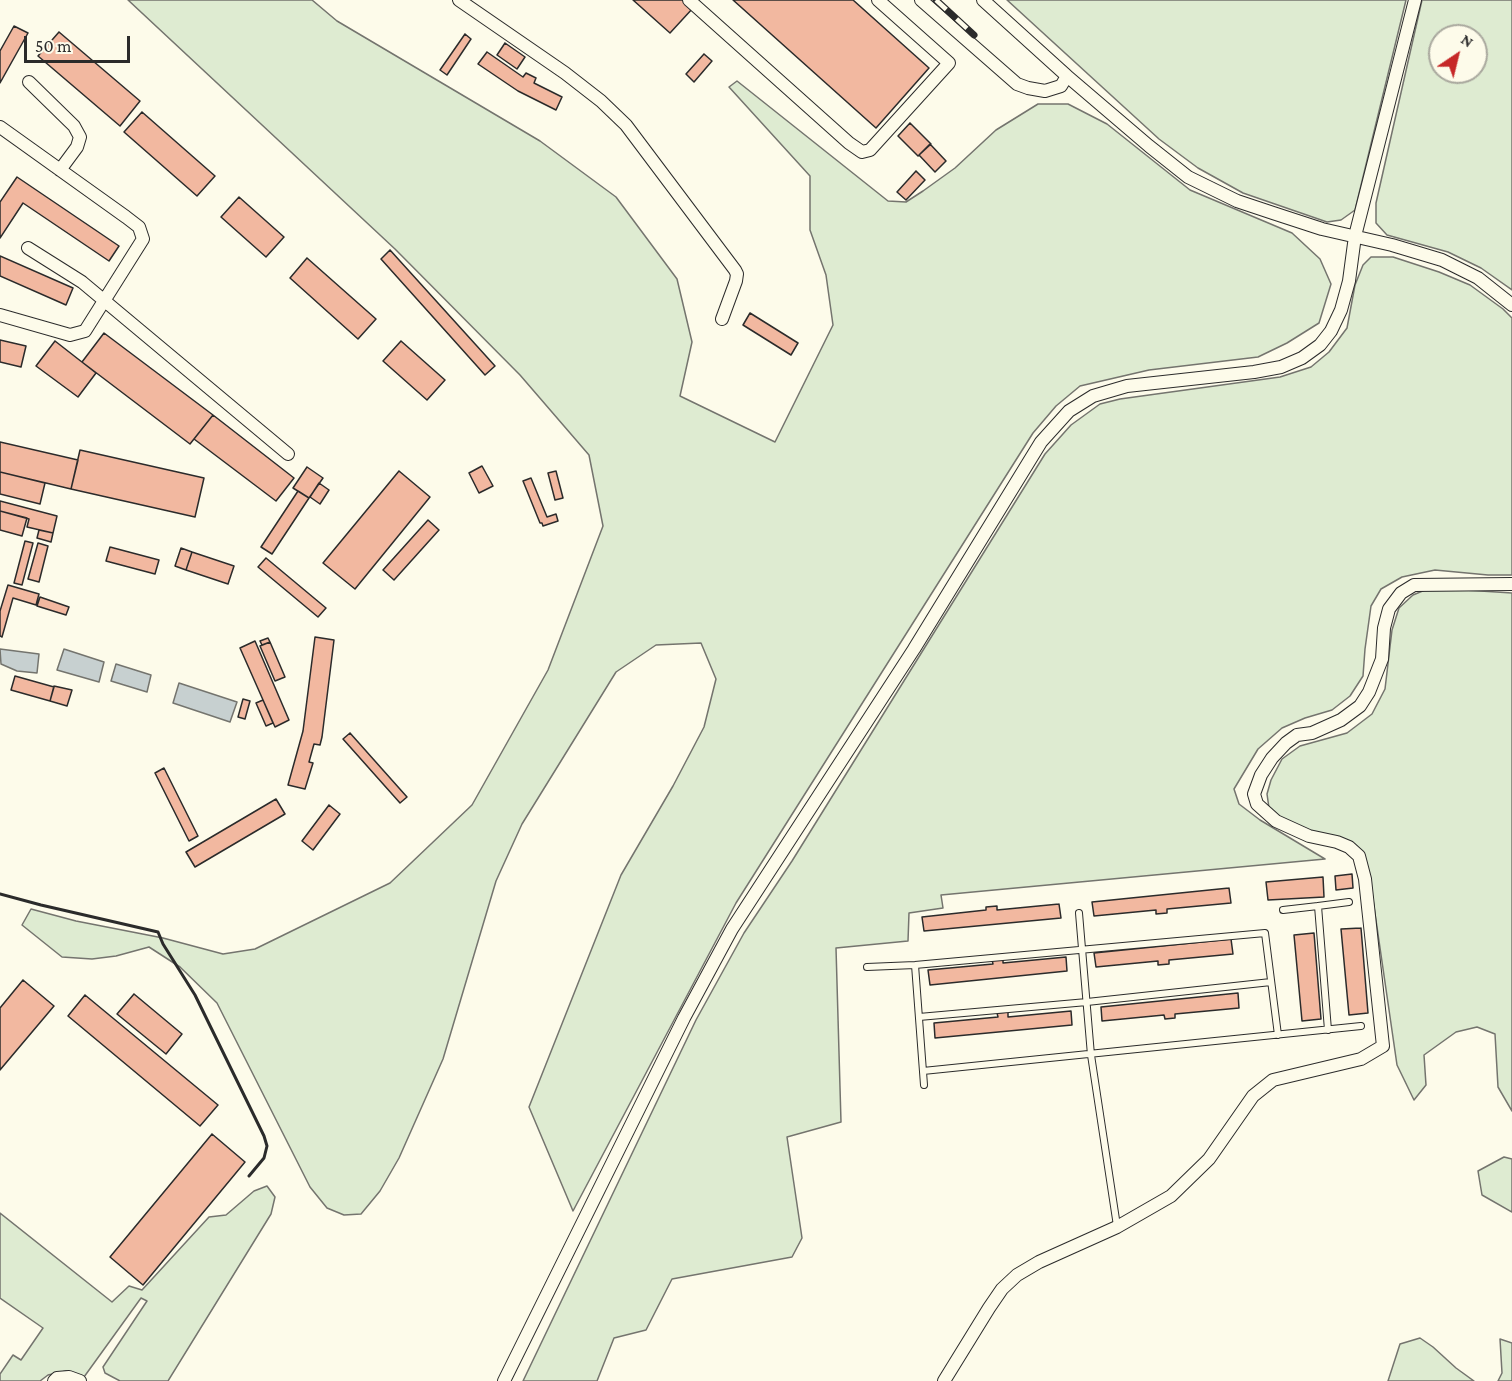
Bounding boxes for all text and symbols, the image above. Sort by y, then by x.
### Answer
scale bar [27,24,134,62]
north arrow [1428,24,1488,84]
text: N [1458,30,1477,51]
text: 50 m [35,36,72,56]

